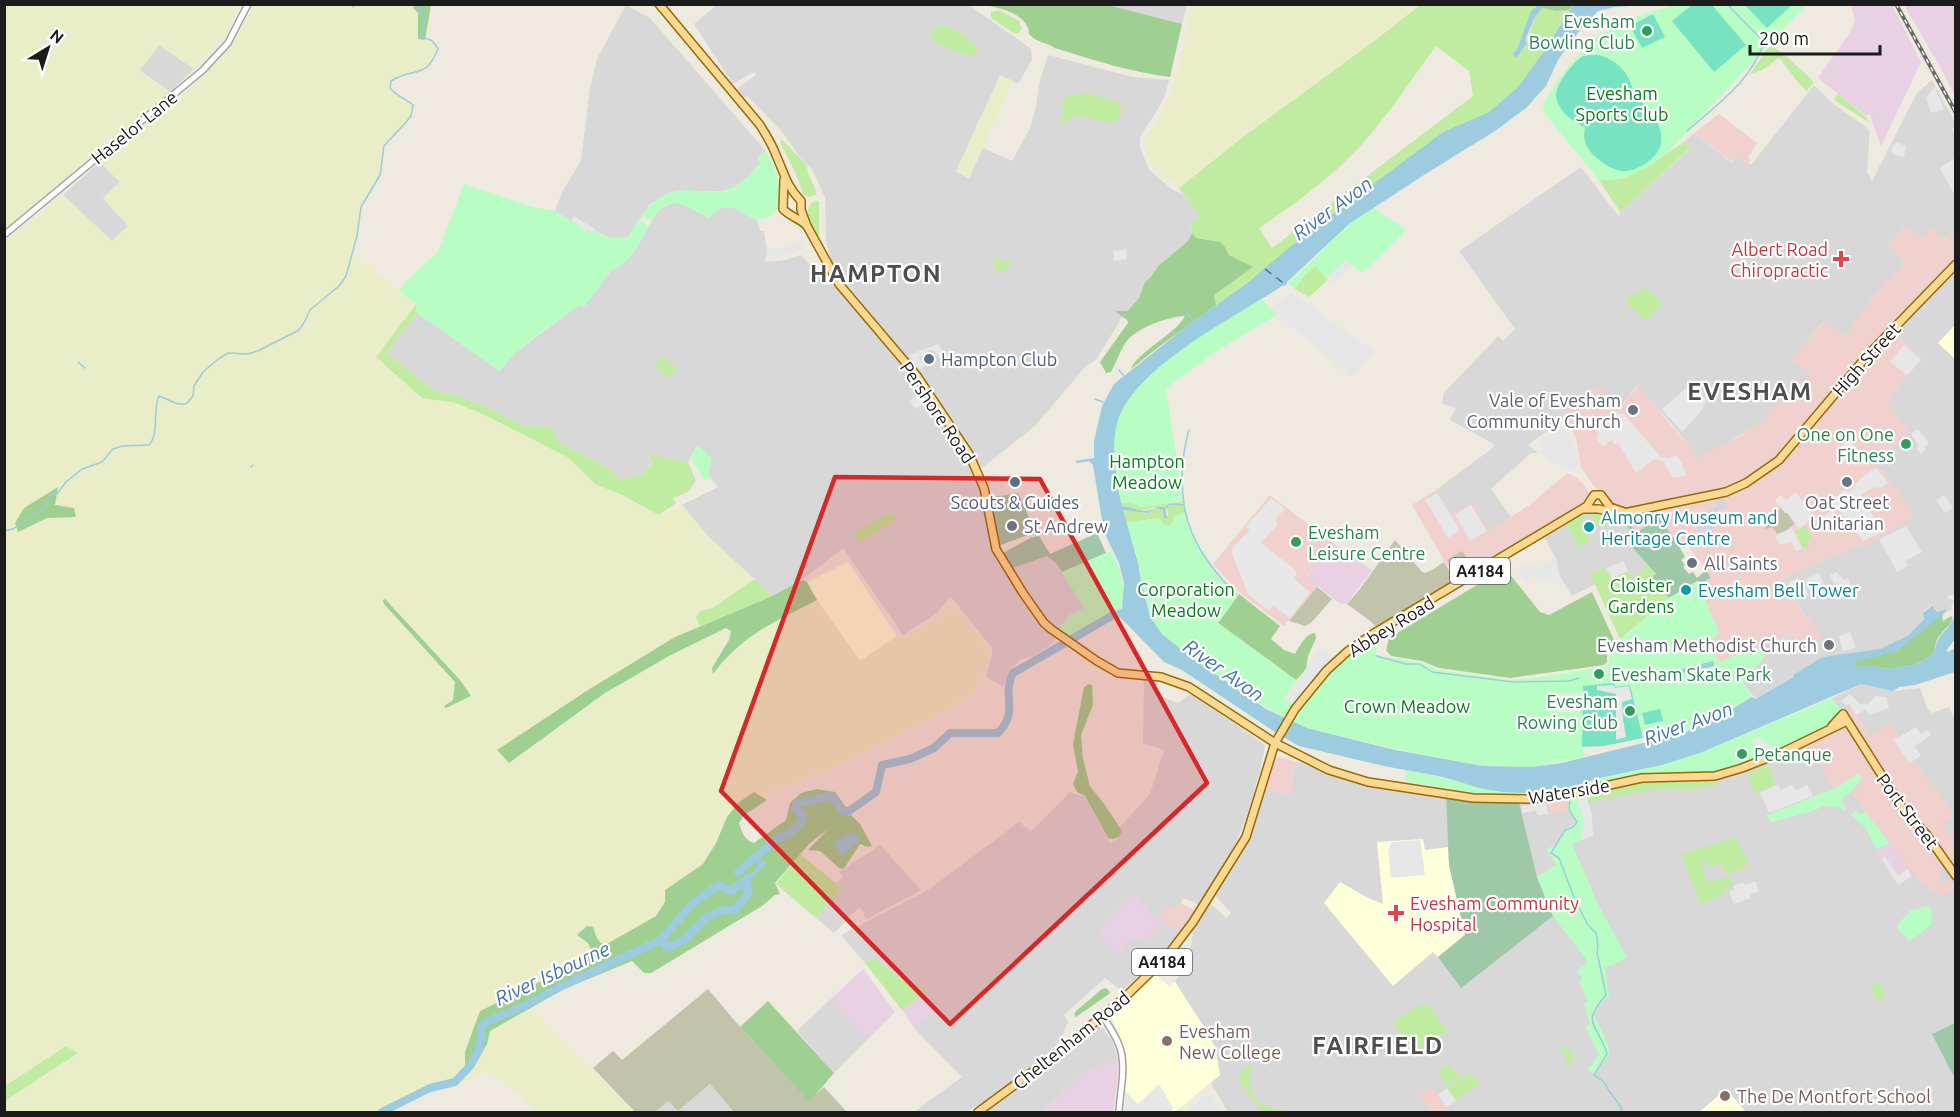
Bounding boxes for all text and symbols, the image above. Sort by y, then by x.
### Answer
place label: Evesham Bowling Club [1529,11,1635,52]
north arrow [18,18,78,78]
scale bar [1750,18,1880,56]
marker: Evesham Bowling Club [1640,24,1654,38]
text: N [47,25,67,47]
text: 200 m [1759,28,1809,48]
park label: Evesham Sports Club [1576,83,1668,124]
street label: Haselor Lane [87,86,181,168]
water label: River Avon [1288,171,1376,245]
place label: Albert Road Chiropractic [1730,239,1828,280]
marker: Albert Road Chiropractic [1832,250,1850,268]
district label: HAMPTON [810,260,942,287]
street label: High Street [1828,318,1904,400]
place label: Hampton Club [941,349,1057,369]
marker: Hampton Club [922,352,936,366]
street label: Pershore Road [897,357,979,467]
district label: EVESHAM [1687,378,1813,405]
place label: Vale of Evesham Community Church [1467,390,1621,431]
marker: Vale of Evesham Community Church [1626,403,1640,417]
place label: One on One Fitness [1797,424,1894,465]
marker: One on One Fitness [1899,437,1913,451]
park label: Hampton Meadow [1109,451,1185,492]
marker: Scouts & Guides [1008,475,1022,489]
marker: Oat Street Unitarian [1840,475,1854,489]
place label: Scouts & Guides [951,492,1079,512]
place label: Oat Street Unitarian [1805,492,1889,533]
place label: Almonry Museum and Heritage Centre [1601,507,1777,548]
place label: St Andrew [1024,516,1108,536]
marker: St Andrew [1005,519,1019,533]
marker: Almonry Museum and Heritage Centre [1582,520,1596,534]
place label: Evesham Leisure Centre [1308,522,1425,563]
marker: Evesham Leisure Centre [1289,535,1303,549]
place label: All Saints [1704,553,1778,573]
marker: All Saints [1685,556,1699,570]
road number: A4184 [1450,558,1510,584]
park label: Cloister Gardens [1608,575,1674,616]
park label: Corporation Meadow [1137,579,1235,620]
place label: Evesham Bell Tower [1698,580,1859,600]
marker: Evesham Bell Tower [1679,583,1693,597]
street label: Abbey Road [1345,592,1437,660]
water label: River Avon [1179,634,1269,706]
place label: Evesham Methodist Church [1597,635,1817,655]
marker: Evesham Methodist Church [1822,638,1836,652]
place label: Evesham Skate Park [1611,664,1771,684]
marker: Evesham Skate Park [1592,667,1606,681]
place label: Evesham Rowing Club [1517,691,1618,732]
park label: Crown Meadow [1344,696,1470,716]
water label: River Avon [1640,696,1736,750]
marker: Evesham Rowing Club [1623,704,1637,718]
place label: Petanque [1754,744,1832,764]
marker: Petanque [1735,747,1749,761]
street label: Port Street [1873,769,1943,853]
street label: Waterside [1527,775,1611,807]
place label: Evesham Community Hospital [1410,893,1579,934]
marker: Evesham Community Hospital [1387,904,1405,922]
water label: River Isbourne [491,936,613,1010]
road number: A4184 [1132,949,1192,975]
street label: Cheltenham Road [1009,987,1133,1093]
place label: Evesham New College [1179,1021,1281,1062]
district label: FAIRFIELD [1312,1032,1444,1059]
marker: Evesham New College [1160,1034,1174,1048]
place label: The De Montfort School [1737,1086,1931,1106]
marker: The De Montfort School [1718,1089,1732,1103]

